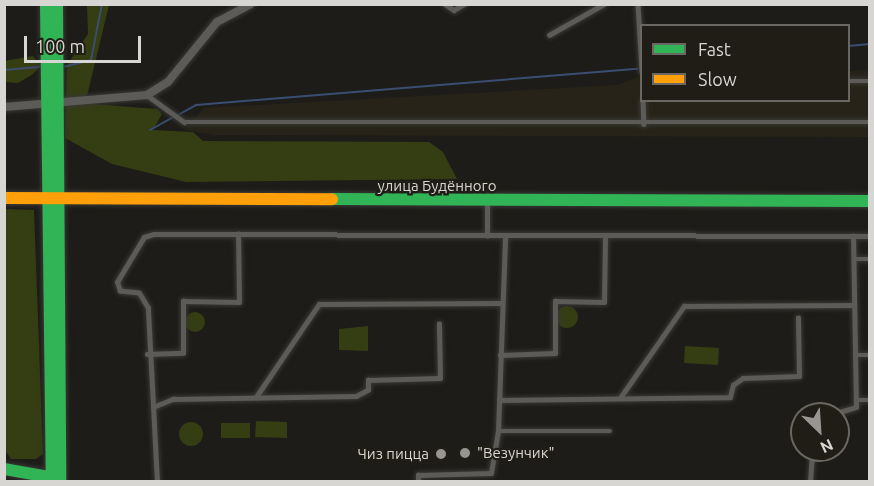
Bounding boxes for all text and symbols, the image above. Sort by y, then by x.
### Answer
scale bar [27,24,144,62]
legend [640,24,850,102]
text: 100 m [35,36,85,56]
text: Fast [698,39,731,59]
text: Slow [698,69,737,89]
street label: улица Будённого [378,177,496,195]
north arrow [790,402,850,462]
text: N [818,436,836,457]
place label: "Везунчик" [477,444,554,462]
place label: Чиз пицца [358,445,429,463]
marker: "Везунчик" [458,446,472,460]
marker: Чиз пицца [434,447,448,461]

